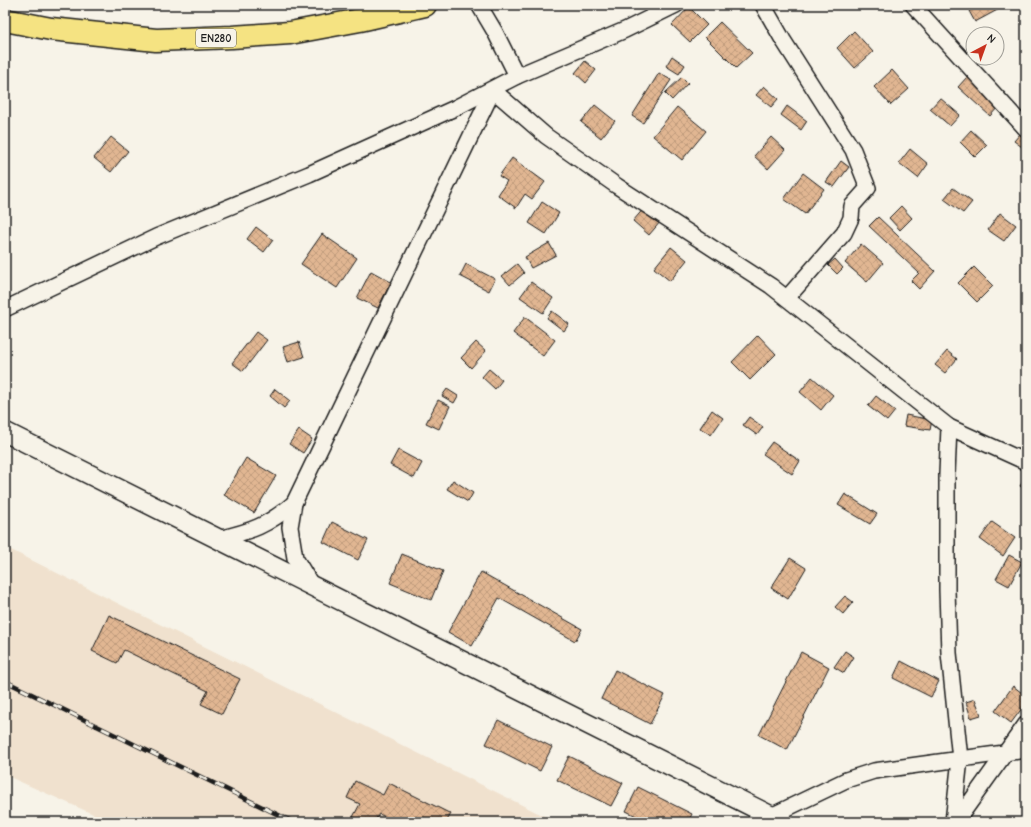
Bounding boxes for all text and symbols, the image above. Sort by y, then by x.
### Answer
north arrow [965,26,1005,66]
road number: EN280 [196,29,236,47]
text: N [984,32,998,46]

